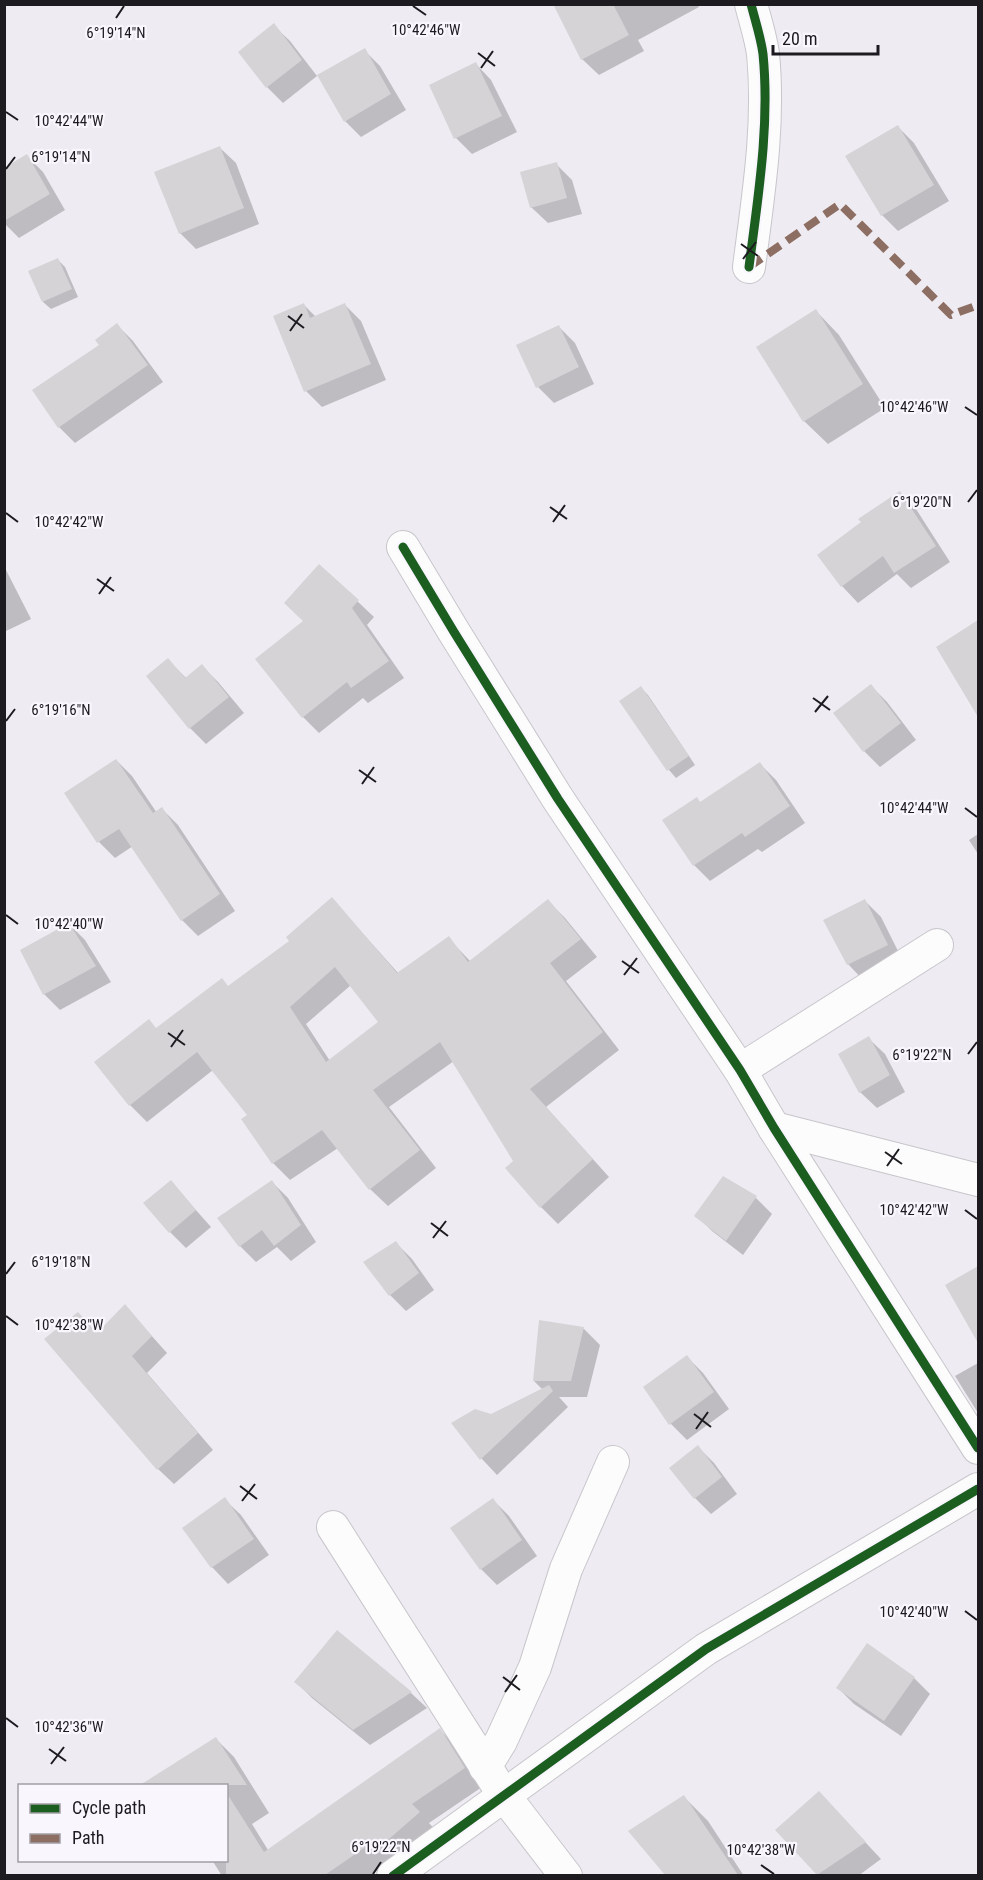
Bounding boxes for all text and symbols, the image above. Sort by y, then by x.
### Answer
scale bar [773,18,878,56]
text: 10°42'46"W [392,21,461,39]
text: 6°19'14"N [86,24,146,42]
text: 20 m [782,28,817,49]
text: 10°42'44"W [35,112,104,130]
text: 6°19'14"N [31,148,91,166]
text: 10°42'46"W [880,398,949,416]
text: 6°19'20"N [892,493,952,511]
text: 10°42'42"W [35,513,104,531]
text: 6°19'16"N [31,701,91,719]
text: 10°42'44"W [880,799,949,817]
text: 10°42'40"W [35,915,104,933]
text: 6°19'22"N [892,1046,952,1064]
text: 10°42'42"W [880,1201,949,1219]
text: 6°19'18"N [31,1253,91,1271]
text: 10°42'38"W [35,1316,104,1334]
text: 10°42'40"W [880,1603,949,1621]
text: 10°42'36"W [35,1718,104,1736]
legend [18,1784,228,1862]
text: Cycle path [72,1797,146,1818]
text: Path [72,1827,105,1848]
text: 6°19'22"N [351,1838,411,1856]
text: 10°42'38"W [727,1841,796,1859]

